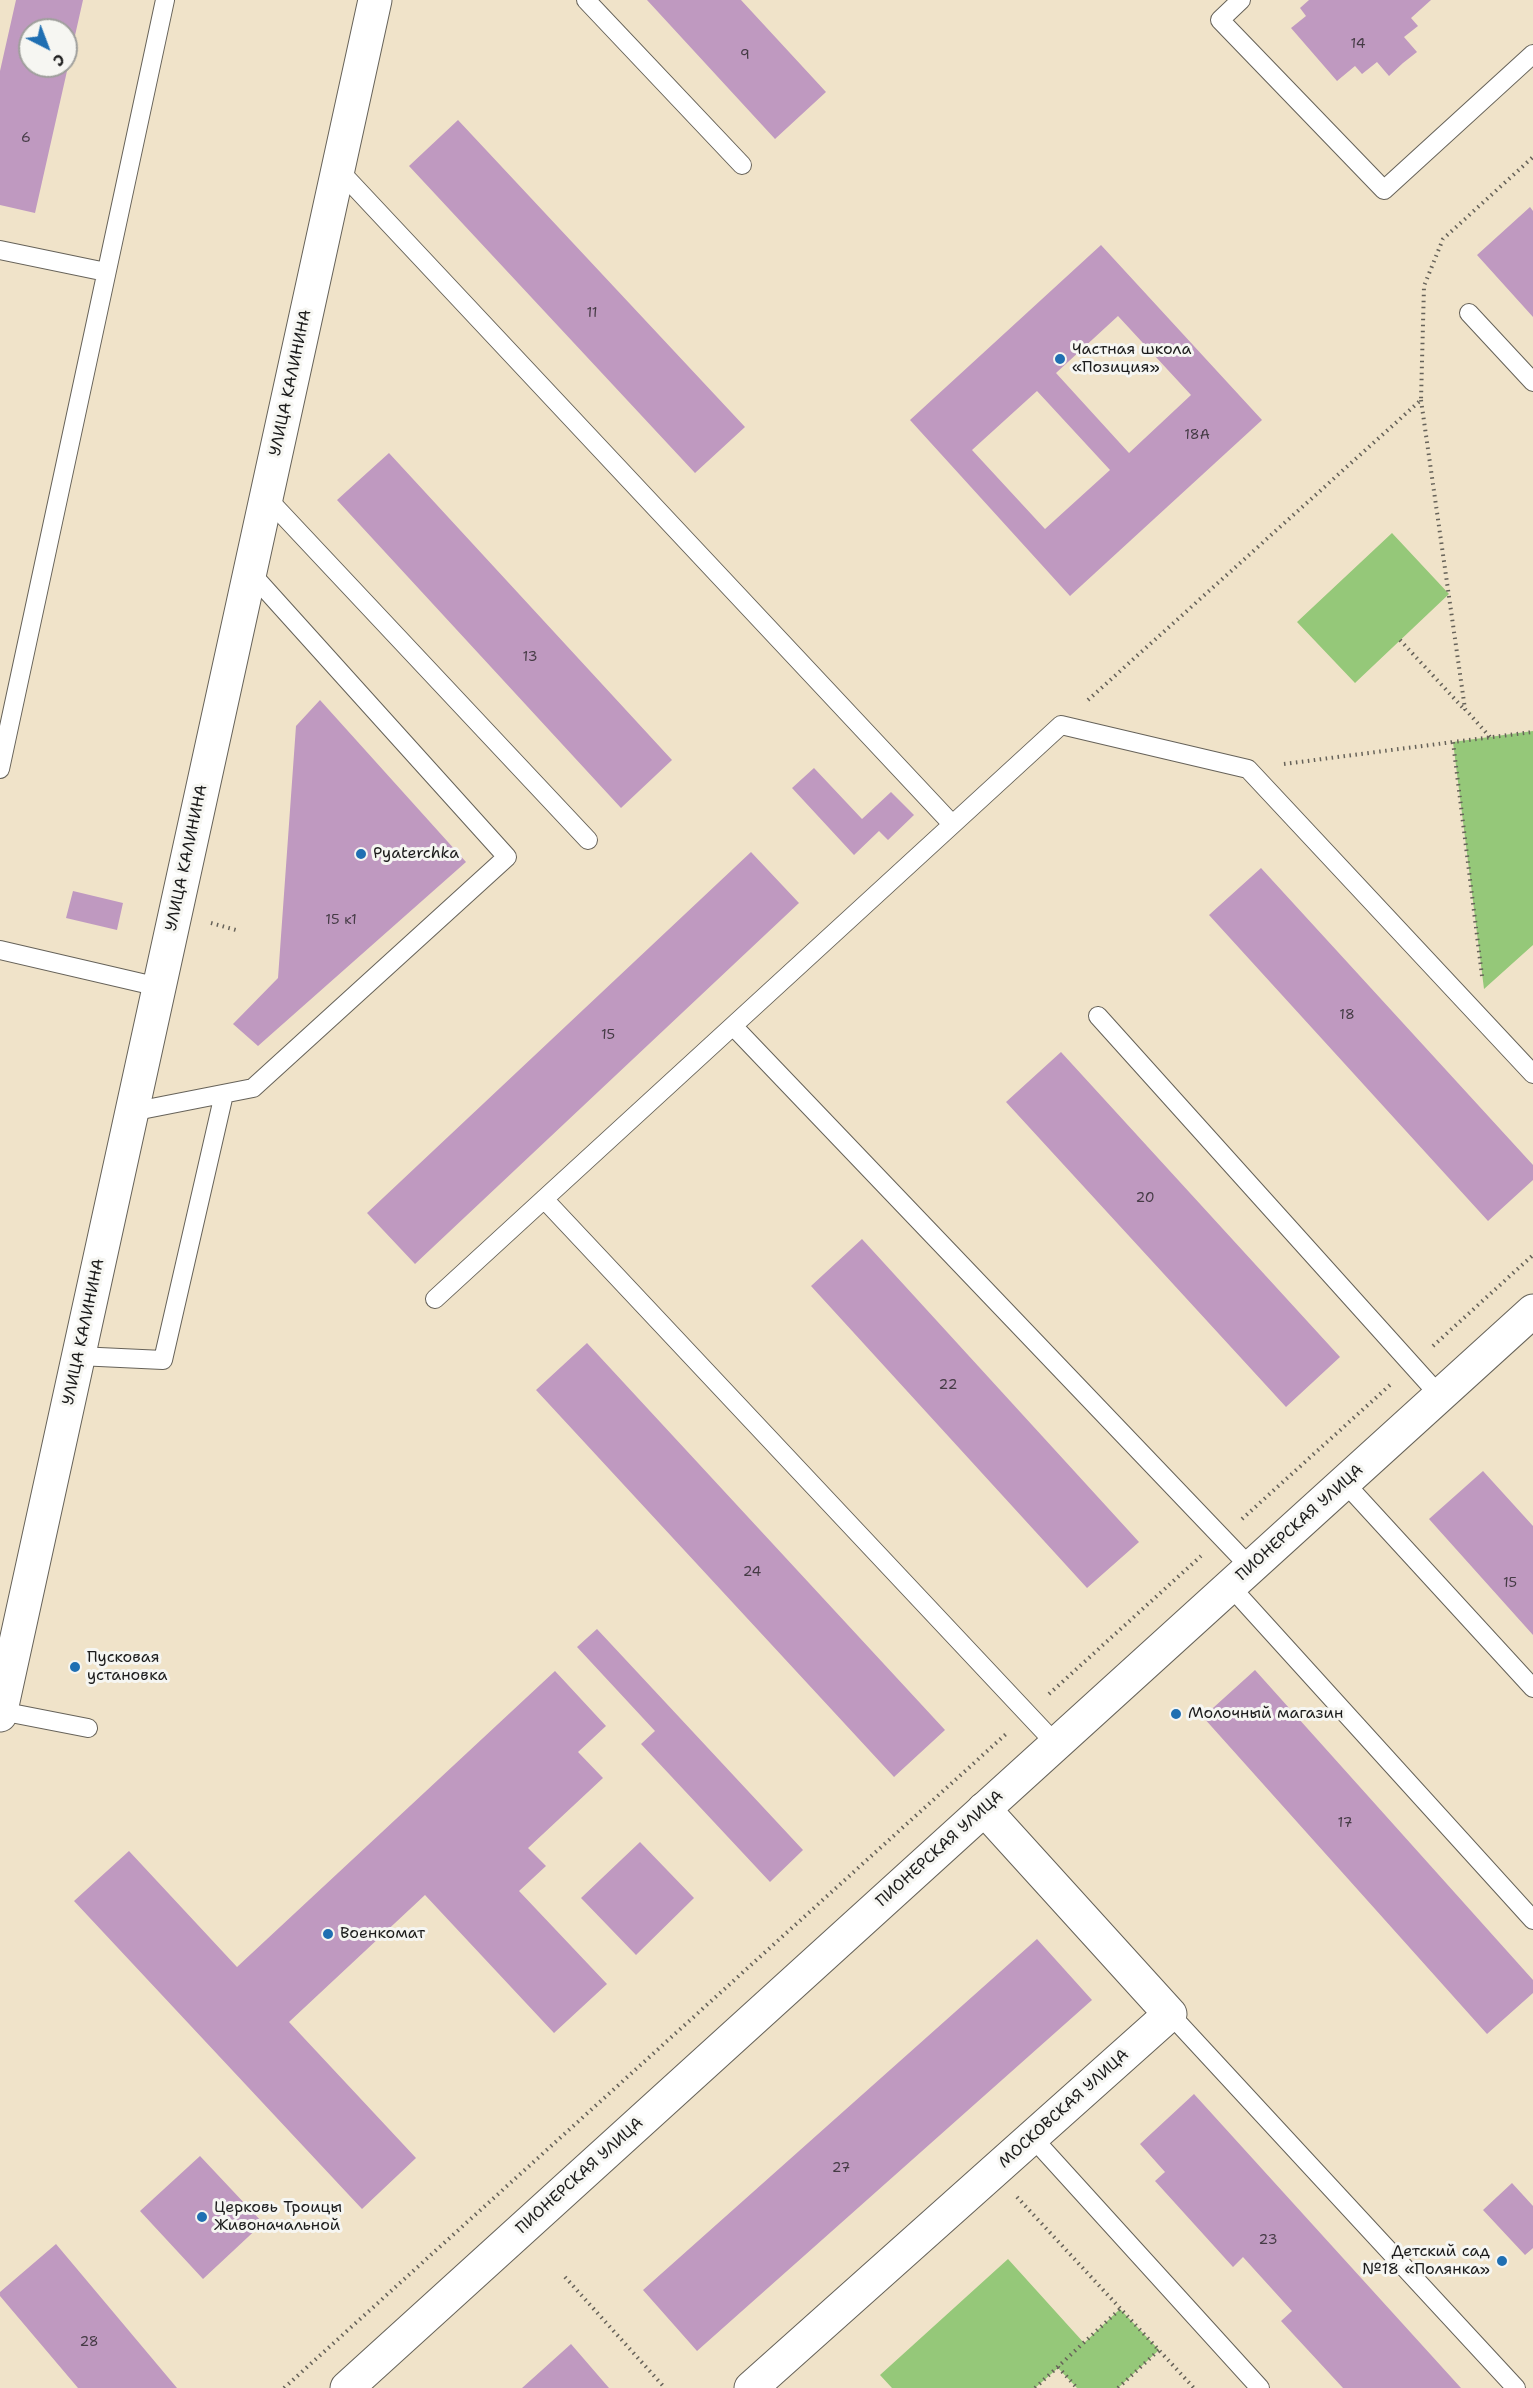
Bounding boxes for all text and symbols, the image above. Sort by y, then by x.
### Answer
north arrow [18,18,78,78]
house number: 14 [1350,36,1366,52]
house number: 9 [740,47,750,63]
text: С [48,49,70,71]
house number: 6 [21,130,31,146]
house number: 11 [586,305,598,321]
street label: УЛИЦА КАЛИНИНА [266,308,316,458]
place label: Частная школа «Позиция» [1072,340,1191,378]
marker: Частная школа «Позиция» [1053,352,1067,366]
house number: 18А [1184,427,1210,443]
house number: 13 [523,649,537,665]
street label: УЛИЦА КАЛИНИНА [162,783,212,933]
place label: Pyaterchka [373,844,459,864]
marker: Pyaterchka [354,847,368,861]
house number: 15 к1 [325,912,357,928]
house number: 18 [1339,1007,1355,1023]
house number: 15 [601,1027,615,1043]
house number: 20 [1135,1190,1155,1206]
street label: УЛИЦА КАЛИНИНА [59,1257,109,1407]
house number: 22 [939,1377,957,1393]
street label: ПИОНЕРСКАЯ УЛИЦА [1232,1461,1368,1585]
house number: 24 [743,1564,761,1580]
house number: 15 [1503,1575,1517,1591]
place label: Пусковая установка [87,1648,167,1686]
marker: Пусковая установка [68,1660,82,1674]
place label: Молочный магазин [1188,1704,1343,1724]
marker: Молочный магазин [1169,1707,1183,1721]
street label: ПИОНЕРСКАЯ УЛИЦА [872,1787,1008,1911]
house number: 17 [1338,1815,1352,1831]
place label: Военкомат [340,1924,425,1944]
marker: Военкомат [321,1927,335,1941]
street label: МОСКОВСКАЯ УЛИЦА [995,2046,1133,2172]
street label: ПИОНЕРСКАЯ УЛИЦА [512,2114,648,2238]
house number: 27 [832,2160,850,2176]
place label: Церковь Троицы Живоначальной [214,2198,342,2236]
marker: Церковь Троицы Живоначальной [195,2210,209,2224]
house number: 23 [1259,2232,1277,2248]
place label: Детский сад №18 «Полянка» [1362,2242,1490,2280]
marker: Детский сад №18 «Полянка» [1495,2254,1509,2268]
house number: 28 [79,2334,99,2350]

